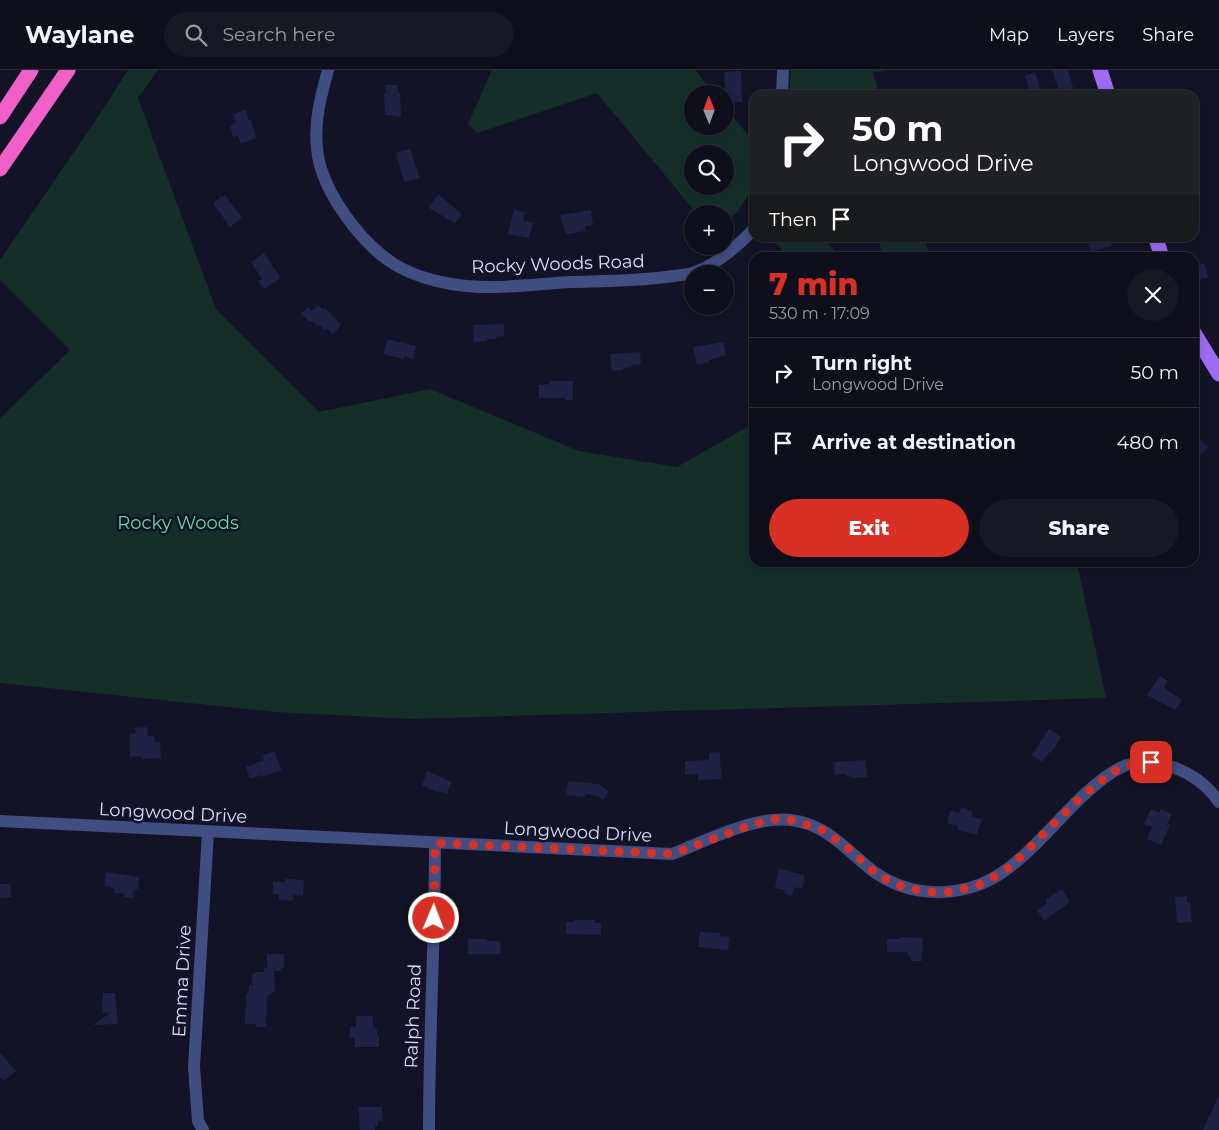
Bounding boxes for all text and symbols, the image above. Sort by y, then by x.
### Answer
search box [164,12,514,57]
text: Waylane [25,20,134,49]
icon: search [182,21,210,49]
text: Search here [222,23,335,46]
text: Map [989,24,1029,46]
text: Layers [1057,24,1114,46]
text: Share [1142,24,1194,46]
north arrow [684,85,734,135]
map controls [684,85,734,315]
text: 50 m [852,107,943,150]
icon: right [769,110,834,175]
button: search [684,145,734,195]
text: Longwood Drive [852,150,1033,177]
button: + [684,205,734,255]
icon: arrive [827,205,855,233]
text: Then [769,208,817,231]
street label: Rocky Woods Road [471,250,645,278]
button: − [684,265,734,315]
text: 7 min [769,266,858,303]
button: close [1127,269,1179,321]
text: 530 m · 17:09 [769,304,870,323]
text: Turn right [812,352,912,375]
icon: right [769,359,797,387]
text: 50 m [1131,361,1179,384]
text: Longwood Drive [812,375,944,394]
icon: arrive [769,429,797,457]
text: Arrive at destination [812,431,1016,454]
text: 480 m [1116,431,1179,454]
button: Exit [769,499,969,557]
button: Share [979,499,1179,557]
park label: Rocky Woods [117,512,239,534]
pin [1130,741,1172,783]
icon: arrive [1137,748,1165,776]
street label: Longwood Drive [98,798,248,828]
street label: Longwood Drive [503,817,653,847]
position arrow [407,891,459,943]
street label: Emma Drive [168,924,196,1038]
street label: Ralph Road [400,963,426,1069]

